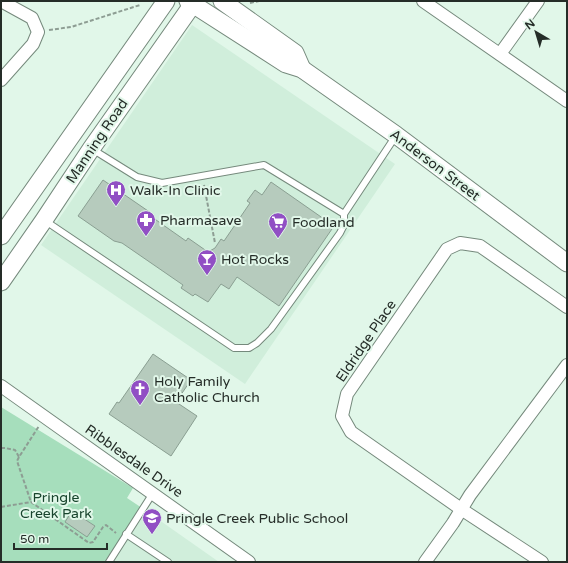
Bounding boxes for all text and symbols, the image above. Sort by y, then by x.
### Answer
north arrow [516,12,556,52]
text: N [523,17,538,32]
street label: Manning Road [63,96,131,186]
street label: Anderson Street [387,126,484,205]
hospital icon: Walk-In Clinic [105,179,127,207]
place label: Walk-In Clinic [130,182,220,199]
pharmacy icon: Pharmasave [135,209,157,237]
supermarket icon: Foodland [267,211,289,239]
place label: Pharmasave [160,212,242,229]
place label: Foodland [292,214,355,231]
bar icon: Hot Rocks [196,248,218,276]
place label: Hot Rocks [221,251,289,268]
street label: Eldridge Place [332,297,400,385]
place label: Holy Family Catholic Church [154,373,260,406]
church icon: Holy Family Catholic Church [129,378,151,406]
street label: Ribblesdale Drive [82,421,186,501]
park label: Pringle Creek Park [20,489,92,522]
school or university icon: Pringle Creek Public School [141,507,163,535]
place label: Pringle Creek Public School [166,510,348,527]
scale bar [14,525,107,551]
text: 50 m [20,532,49,546]

